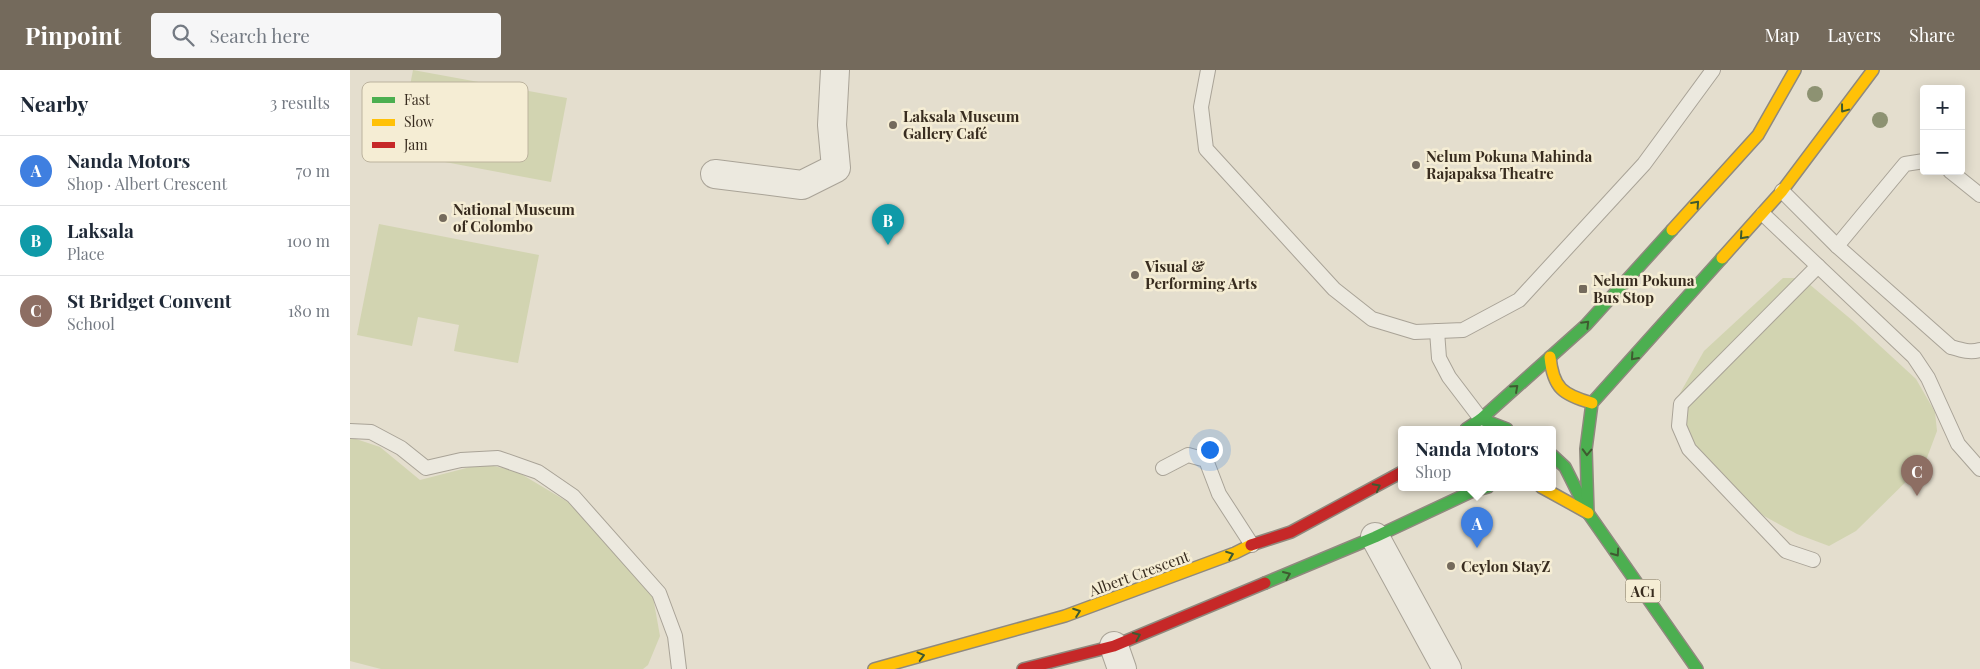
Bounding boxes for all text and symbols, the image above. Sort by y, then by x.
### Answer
search box [151,13,501,58]
text: Pinpoint [25,19,121,51]
icon: search [169,21,197,49]
text: Search here [209,22,310,48]
text: Map [1764,23,1799,47]
text: Layers [1827,23,1881,47]
text: Share [1909,23,1955,47]
legend [362,82,528,162]
map controls [1920,85,1965,175]
button: + [1920,85,1965,130]
text: Nearby [20,89,89,117]
text: Fast [404,90,431,109]
text: 3 results [270,92,330,113]
one-way arrow [1841,103,1850,113]
place label: Laksala Museum Gallery Café [903,106,1020,143]
text: Slow [404,112,434,131]
marker: Laksala Museum Gallery Café [887,119,899,131]
button: − [1920,130,1965,175]
text: Jam [403,135,428,154]
place label: Nelum Pokuna Mahinda Rajapaksa Theatre [1426,146,1592,183]
text: Nanda Motors [67,147,190,173]
marker: Nelum Pokuna Mahinda Rajapaksa Theatre [1410,159,1422,171]
text: A [31,160,41,181]
text: 70 m [296,160,330,181]
text: Shop · Albert Crescent [67,173,227,194]
place label: National Museum of Colombo [453,199,575,236]
one-way arrow [1690,201,1699,210]
pin: B [872,204,904,245]
marker: National Museum of Colombo [437,212,449,224]
text: Laksala [67,217,134,243]
text: B [31,230,41,251]
text: 100 m [287,230,330,251]
one-way arrow [1740,230,1749,239]
text: Place [67,243,105,264]
place label: Visual & Performing Arts [1144,256,1257,293]
marker: Visual & Performing Arts [1129,269,1141,281]
place label: Nelum Pokuna Bus Stop [1593,270,1695,307]
marker: Nelum Pokuna Bus Stop [1577,283,1589,295]
text: St Bridget Convent [67,287,232,313]
text: C [30,300,42,321]
text: 180 m [288,300,330,321]
text: School [67,313,115,334]
one-way arrow [1581,321,1590,330]
one-way arrow [1631,351,1640,360]
one-way arrow [1510,385,1519,394]
popup [1398,426,1556,491]
text: Nanda Motors [1415,435,1539,461]
your location [1197,437,1223,463]
one-way arrow [1581,448,1592,456]
pin: C [1901,455,1933,496]
text: Shop [1415,461,1451,482]
one-way arrow [1371,483,1380,493]
pin: A [1461,507,1493,548]
street label: Albert Crescent [1085,545,1193,601]
one-way arrow [1610,547,1619,557]
one-way arrow [1225,551,1233,561]
place label: Ceylon StayZ [1461,556,1551,576]
marker: Ceylon StayZ [1445,560,1457,572]
one-way arrow [1282,570,1291,581]
road number: AC1 [1626,580,1660,602]
one-way arrow [1072,608,1081,618]
one-way arrow [1132,632,1141,642]
one-way arrow [917,651,925,662]

